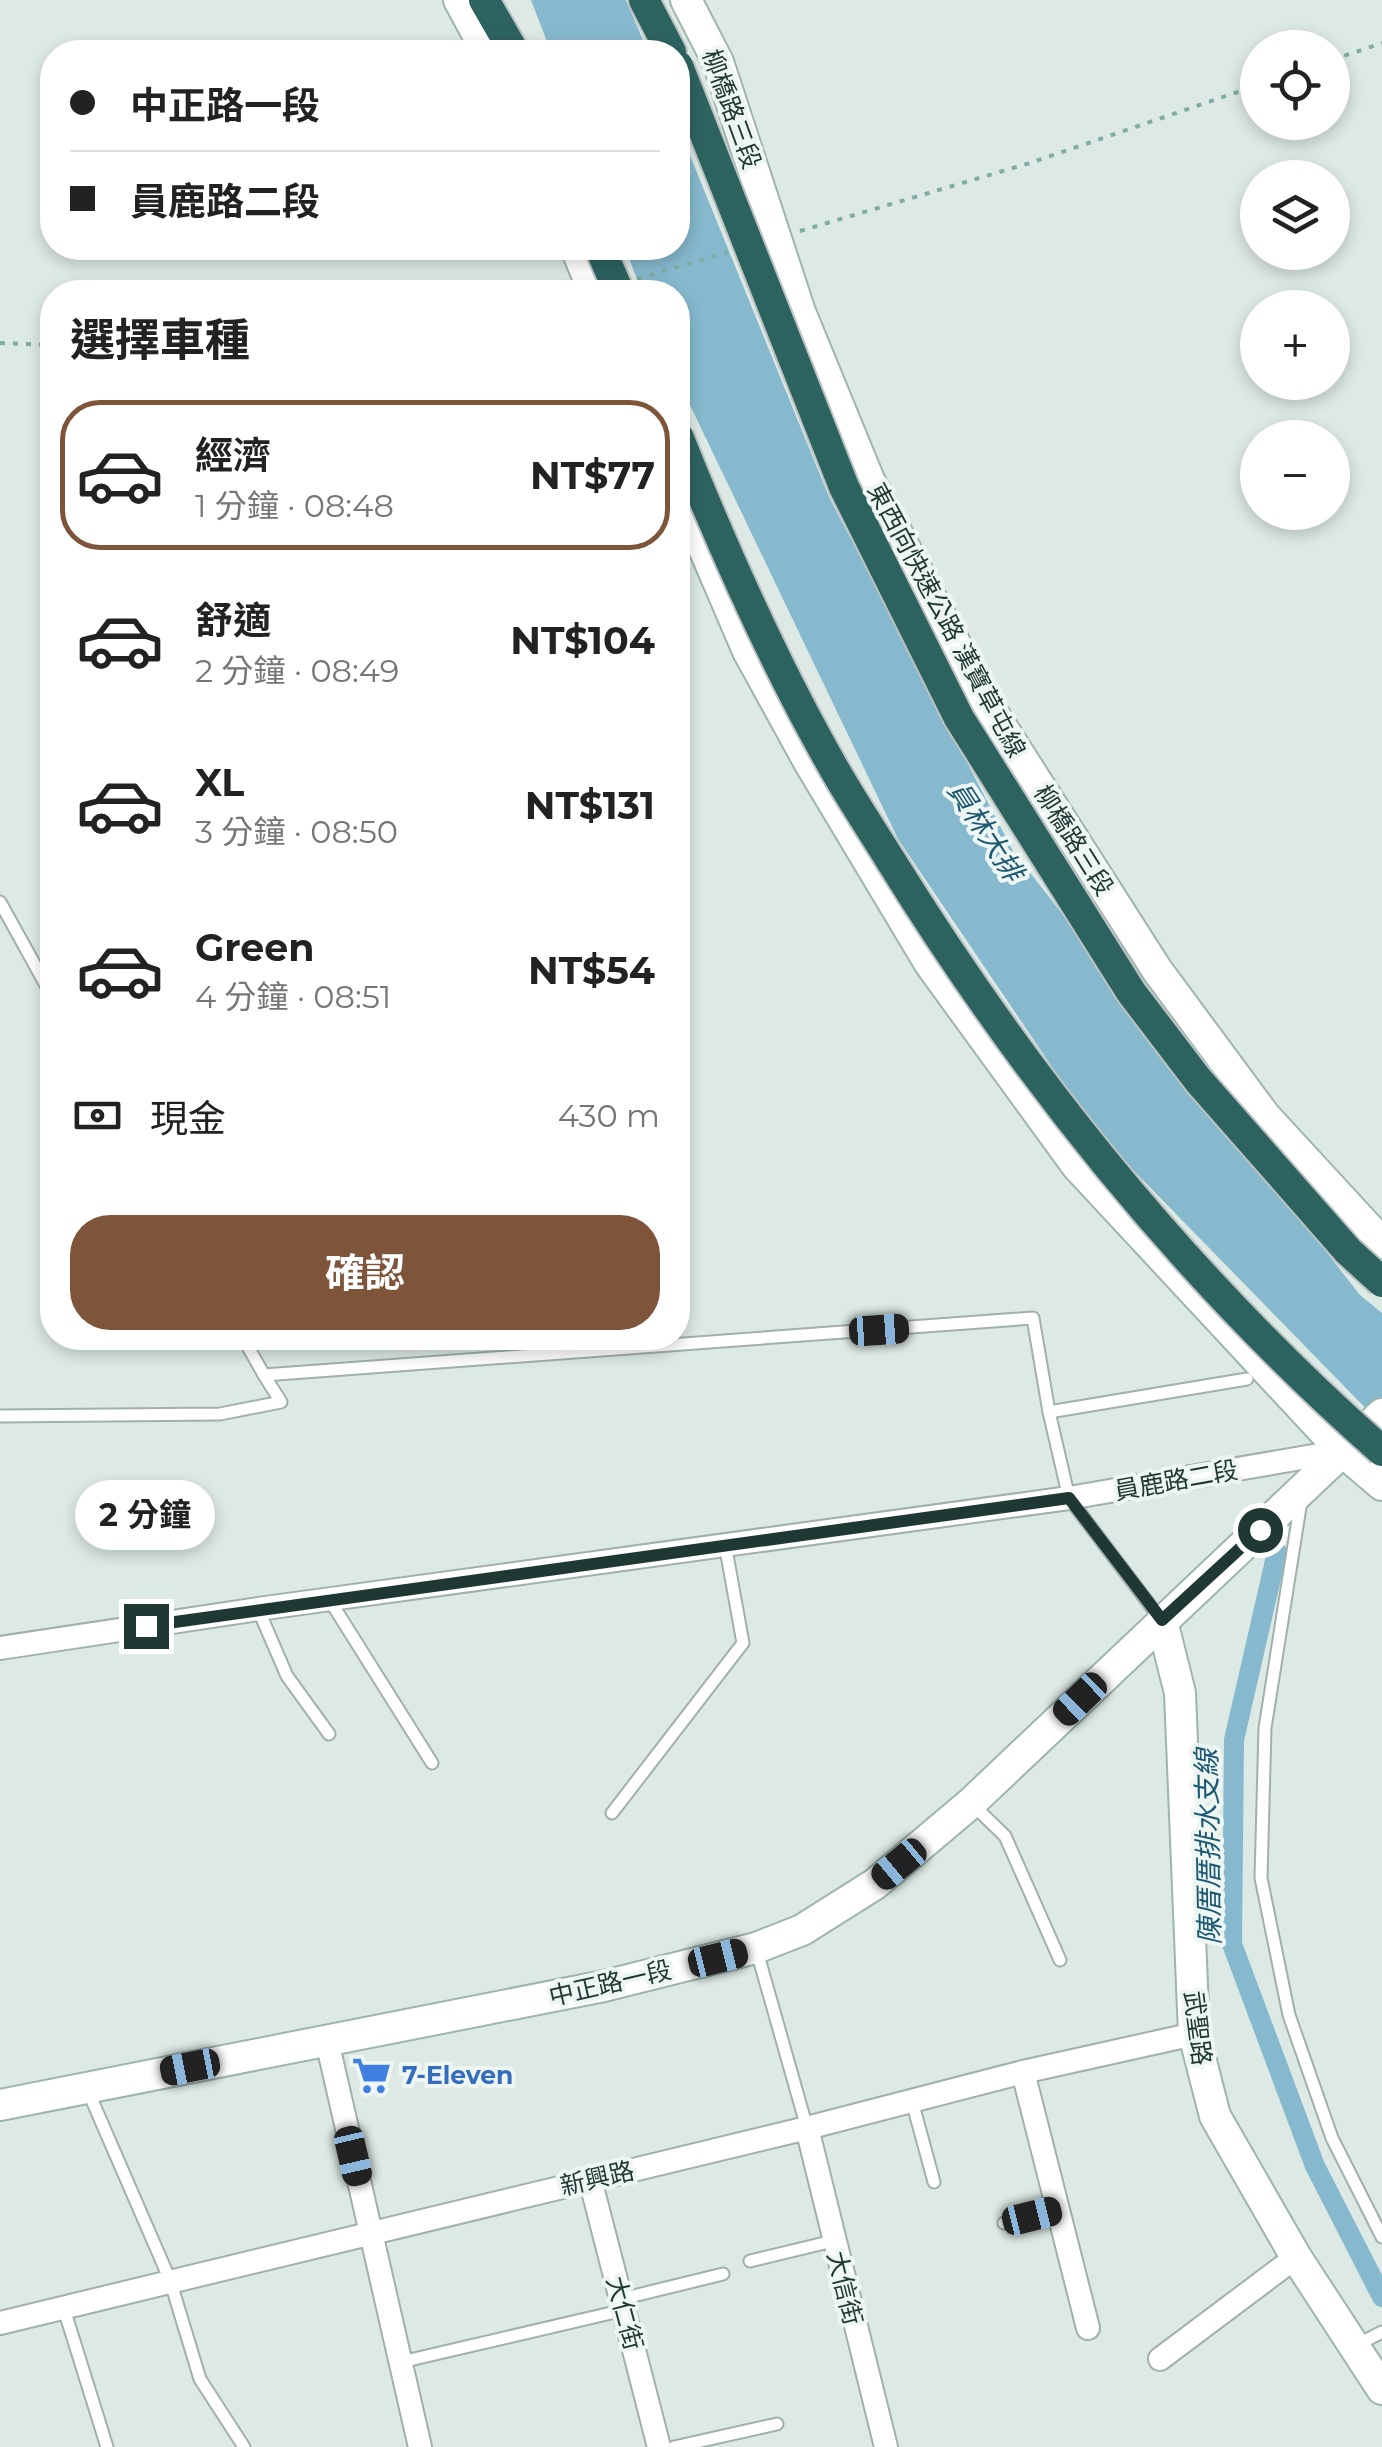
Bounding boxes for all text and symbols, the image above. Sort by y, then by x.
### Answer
map controls [1240,30,1350,530]
button: locate [1240,30,1350,140]
street label: 柳橋路三段 [697,45,767,173]
text: 中正路一段 [130,82,320,129]
button: layers [1240,160,1350,270]
text: 員鹿路二段 [130,178,320,225]
button: + [1240,290,1350,400]
text: 選擇車種 [70,312,250,367]
button: − [1240,420,1350,530]
icon: car [75,430,165,520]
text: 經濟 [195,432,271,479]
text: NT$77 [530,452,655,499]
street label: 東西向快速公路 漢寶草屯線 [862,478,1032,762]
text: 1 分鐘 · 08:48 [195,486,394,525]
icon: car [75,595,165,685]
text: 舒適 [195,597,271,644]
text: NT$104 [510,617,655,664]
text: 2 分鐘 · 08:49 [195,651,399,690]
text: XL [195,759,244,806]
icon: car [75,760,165,850]
water label: 員林大排 [941,775,1033,891]
street label: 柳橋路三段 [1028,779,1120,901]
text: NT$131 [525,782,655,829]
text: 3 分鐘 · 08:50 [195,812,398,851]
text: Green [195,924,315,971]
icon: car [75,925,165,1015]
text: NT$54 [528,947,655,994]
text: 4 分鐘 · 08:51 [195,977,391,1016]
icon: cash [70,1088,125,1143]
text: 現金 [150,1095,226,1142]
text: 430 m [558,1096,660,1135]
button: 確認 [70,1215,660,1330]
car [848,1313,910,1347]
street label: 員鹿路二段 [1112,1454,1240,1506]
callout: 2 分鐘 [76,1481,216,1551]
text: 2 分鐘 [99,1495,191,1534]
route start [1238,1508,1283,1553]
route end [124,1604,169,1649]
car [1048,1667,1112,1731]
water label: 陳厝厝排水支線 [1189,1746,1227,1945]
car [866,1833,932,1895]
car [685,1936,751,1980]
street label: 中正路一段 [546,1954,674,2012]
street label: 武聖路 [1179,1989,1217,2067]
car [158,2047,222,2087]
supermarket icon: 7-Eleven [351,2054,393,2096]
place label: 7-Eleven [402,2060,513,2090]
car [332,2123,374,2189]
street label: 新興路 [557,2155,637,2201]
car [999,2194,1065,2238]
street label: 大信街 [821,2248,869,2328]
street label: 大仁街 [601,2273,649,2353]

